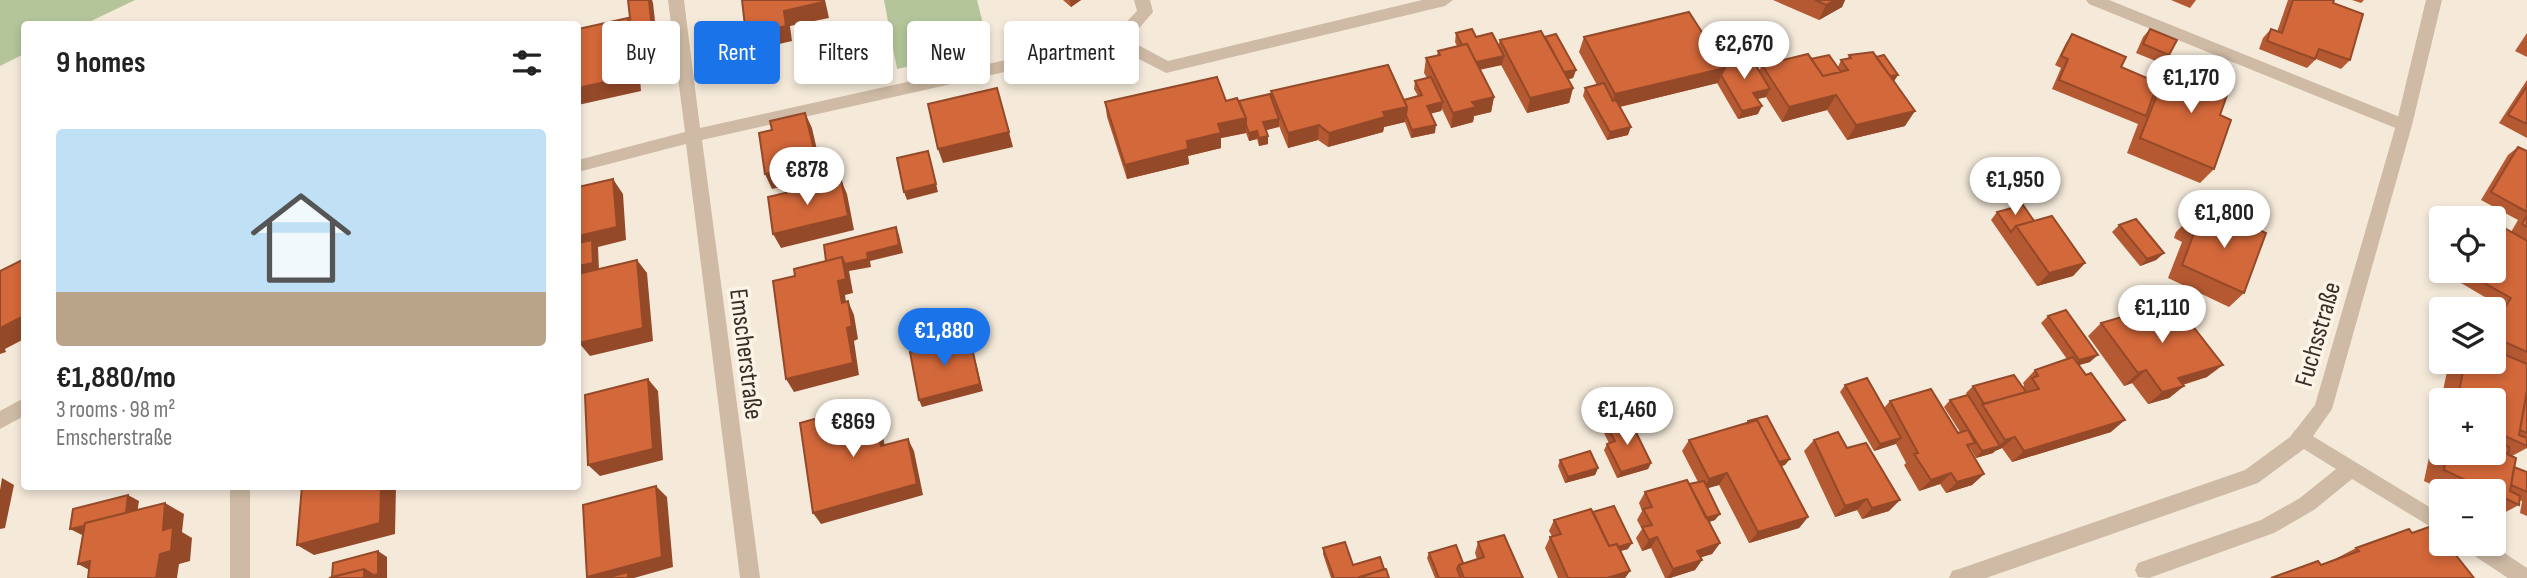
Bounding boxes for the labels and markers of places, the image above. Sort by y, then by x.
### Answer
pin: €2,670 [1687,22,1801,81]
pin: €1,170 [2134,55,2248,115]
pin: €878 [766,148,848,207]
pin: €1,950 [1958,158,2072,217]
pin: €1,800 [2167,190,2281,250]
pin: €1,110 [2105,286,2219,345]
pin: €1,880 [887,308,1001,368]
pin: €1,460 [1570,388,1684,447]
pin: €869 [812,400,894,459]

